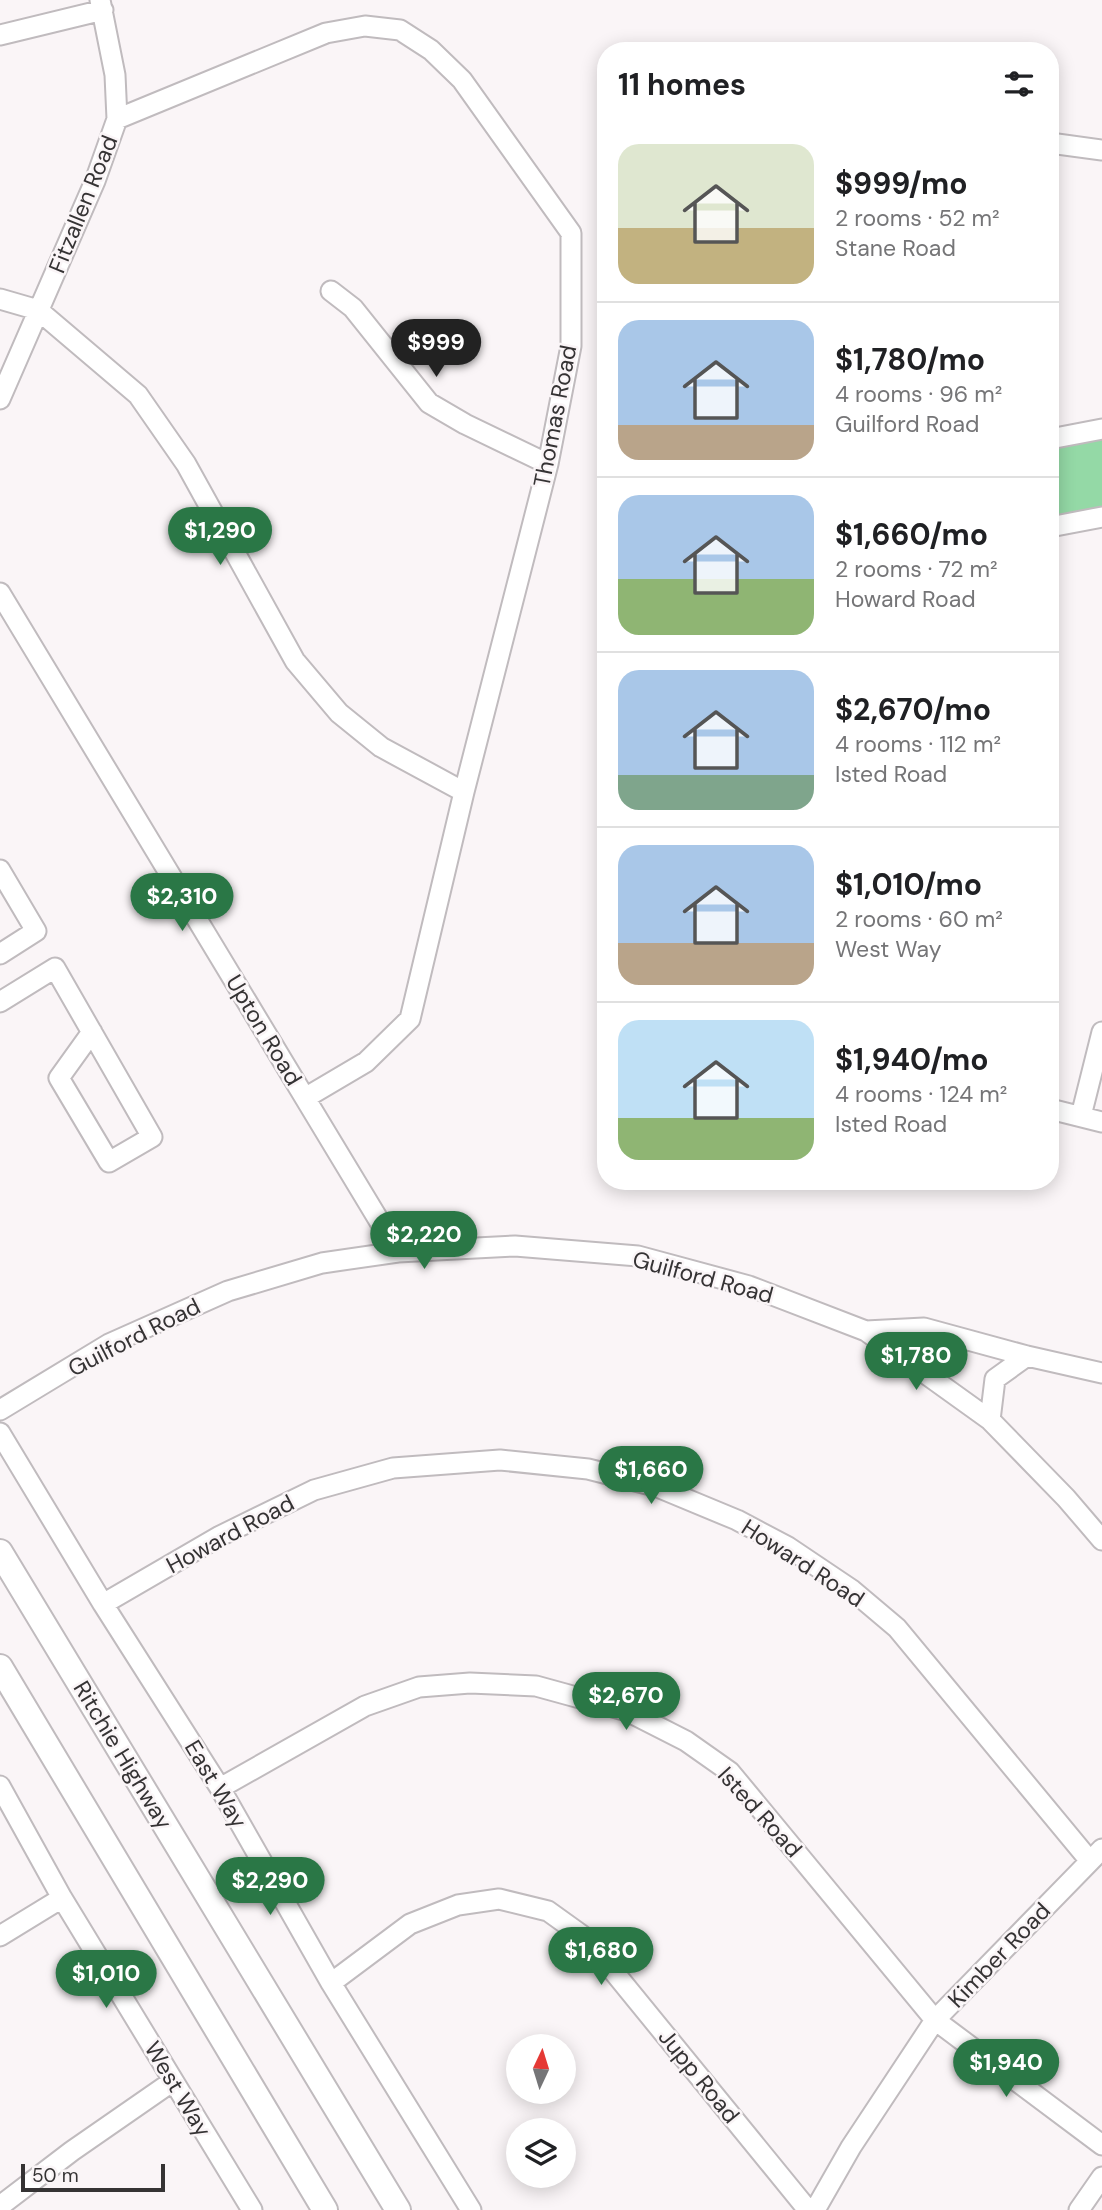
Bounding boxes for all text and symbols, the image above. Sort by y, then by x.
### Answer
text: 11 homes [618,65,746,104]
icon: filters [1000,65,1038,103]
street label: Fitzallen Road [42,131,124,277]
text: $999/mo [835,164,968,203]
icon: home [674,172,758,256]
text: 2 rooms · 52 m² [835,203,1000,233]
text: Stane Road [835,233,956,263]
pin: $999 [395,320,477,379]
text: $999 [407,327,465,357]
text: $1,780/mo [835,340,985,379]
street label: Thomas Road [527,342,583,490]
icon: home [674,348,758,432]
text: 4 rooms · 96 m² [835,379,1002,409]
text: Guilford Road [835,409,979,439]
pin: $1,290 [163,508,277,567]
text: $1,290 [184,515,256,545]
text: $1,660/mo [835,515,988,554]
icon: home [674,523,758,607]
text: 2 rooms · 72 m² [835,554,998,584]
text: Howard Road [835,584,976,614]
text: $2,670/mo [835,690,991,729]
icon: home [674,698,758,782]
text: 4 rooms · 112 m² [835,729,1001,759]
text: Isted Road [835,759,947,789]
text: $1,010/mo [835,865,982,904]
icon: home [674,873,758,957]
pin: $2,310 [125,874,239,933]
text: $2,310 [146,881,218,911]
text: 2 rooms · 60 m² [835,904,1003,934]
text: West Way [835,934,941,964]
street label: Upton Road [219,969,309,1091]
text: $1,940/mo [835,1040,989,1079]
icon: home [674,1048,758,1132]
text: 4 rooms · 124 m² [835,1079,1007,1109]
text: Isted Road [835,1109,947,1139]
pin: $2,220 [367,1212,481,1271]
text: $2,220 [386,1219,462,1249]
street label: Guilford Road [629,1244,777,1310]
street label: Guilford Road [63,1291,205,1383]
pin: $1,780 [859,1332,973,1392]
text: $1,780 [881,1340,951,1370]
pin: $1,660 [594,1446,708,1506]
text: $1,660 [614,1454,688,1484]
street label: Howard Road [161,1488,299,1580]
street label: Howard Road [736,1512,870,1614]
pin: $2,670 [569,1672,683,1732]
street label: Ritchie Highway [67,1675,179,1835]
text: $2,670 [588,1680,664,1710]
street label: East Way [178,1734,254,1834]
street label: Isted Road [711,1760,809,1864]
pin: $2,290 [213,1857,327,1917]
text: $2,290 [232,1865,308,1895]
street label: Kimber Road [941,1896,1057,2014]
pin: $1,680 [544,1927,658,1987]
text: $1,680 [564,1935,638,1965]
pin: $1,010 [49,1951,163,2010]
text: $1,010 [72,1958,140,1988]
street label: Jupp Road [652,2023,746,2129]
north arrow [506,2034,576,2104]
map controls [506,2034,576,2188]
street label: West Way [138,2036,218,2143]
pin: $1,940 [949,2039,1063,2099]
text: $1,940 [969,2047,1043,2077]
button: layers [506,2118,576,2188]
scale bar [21,2161,164,2193]
text: 50 m [32,2163,79,2188]

